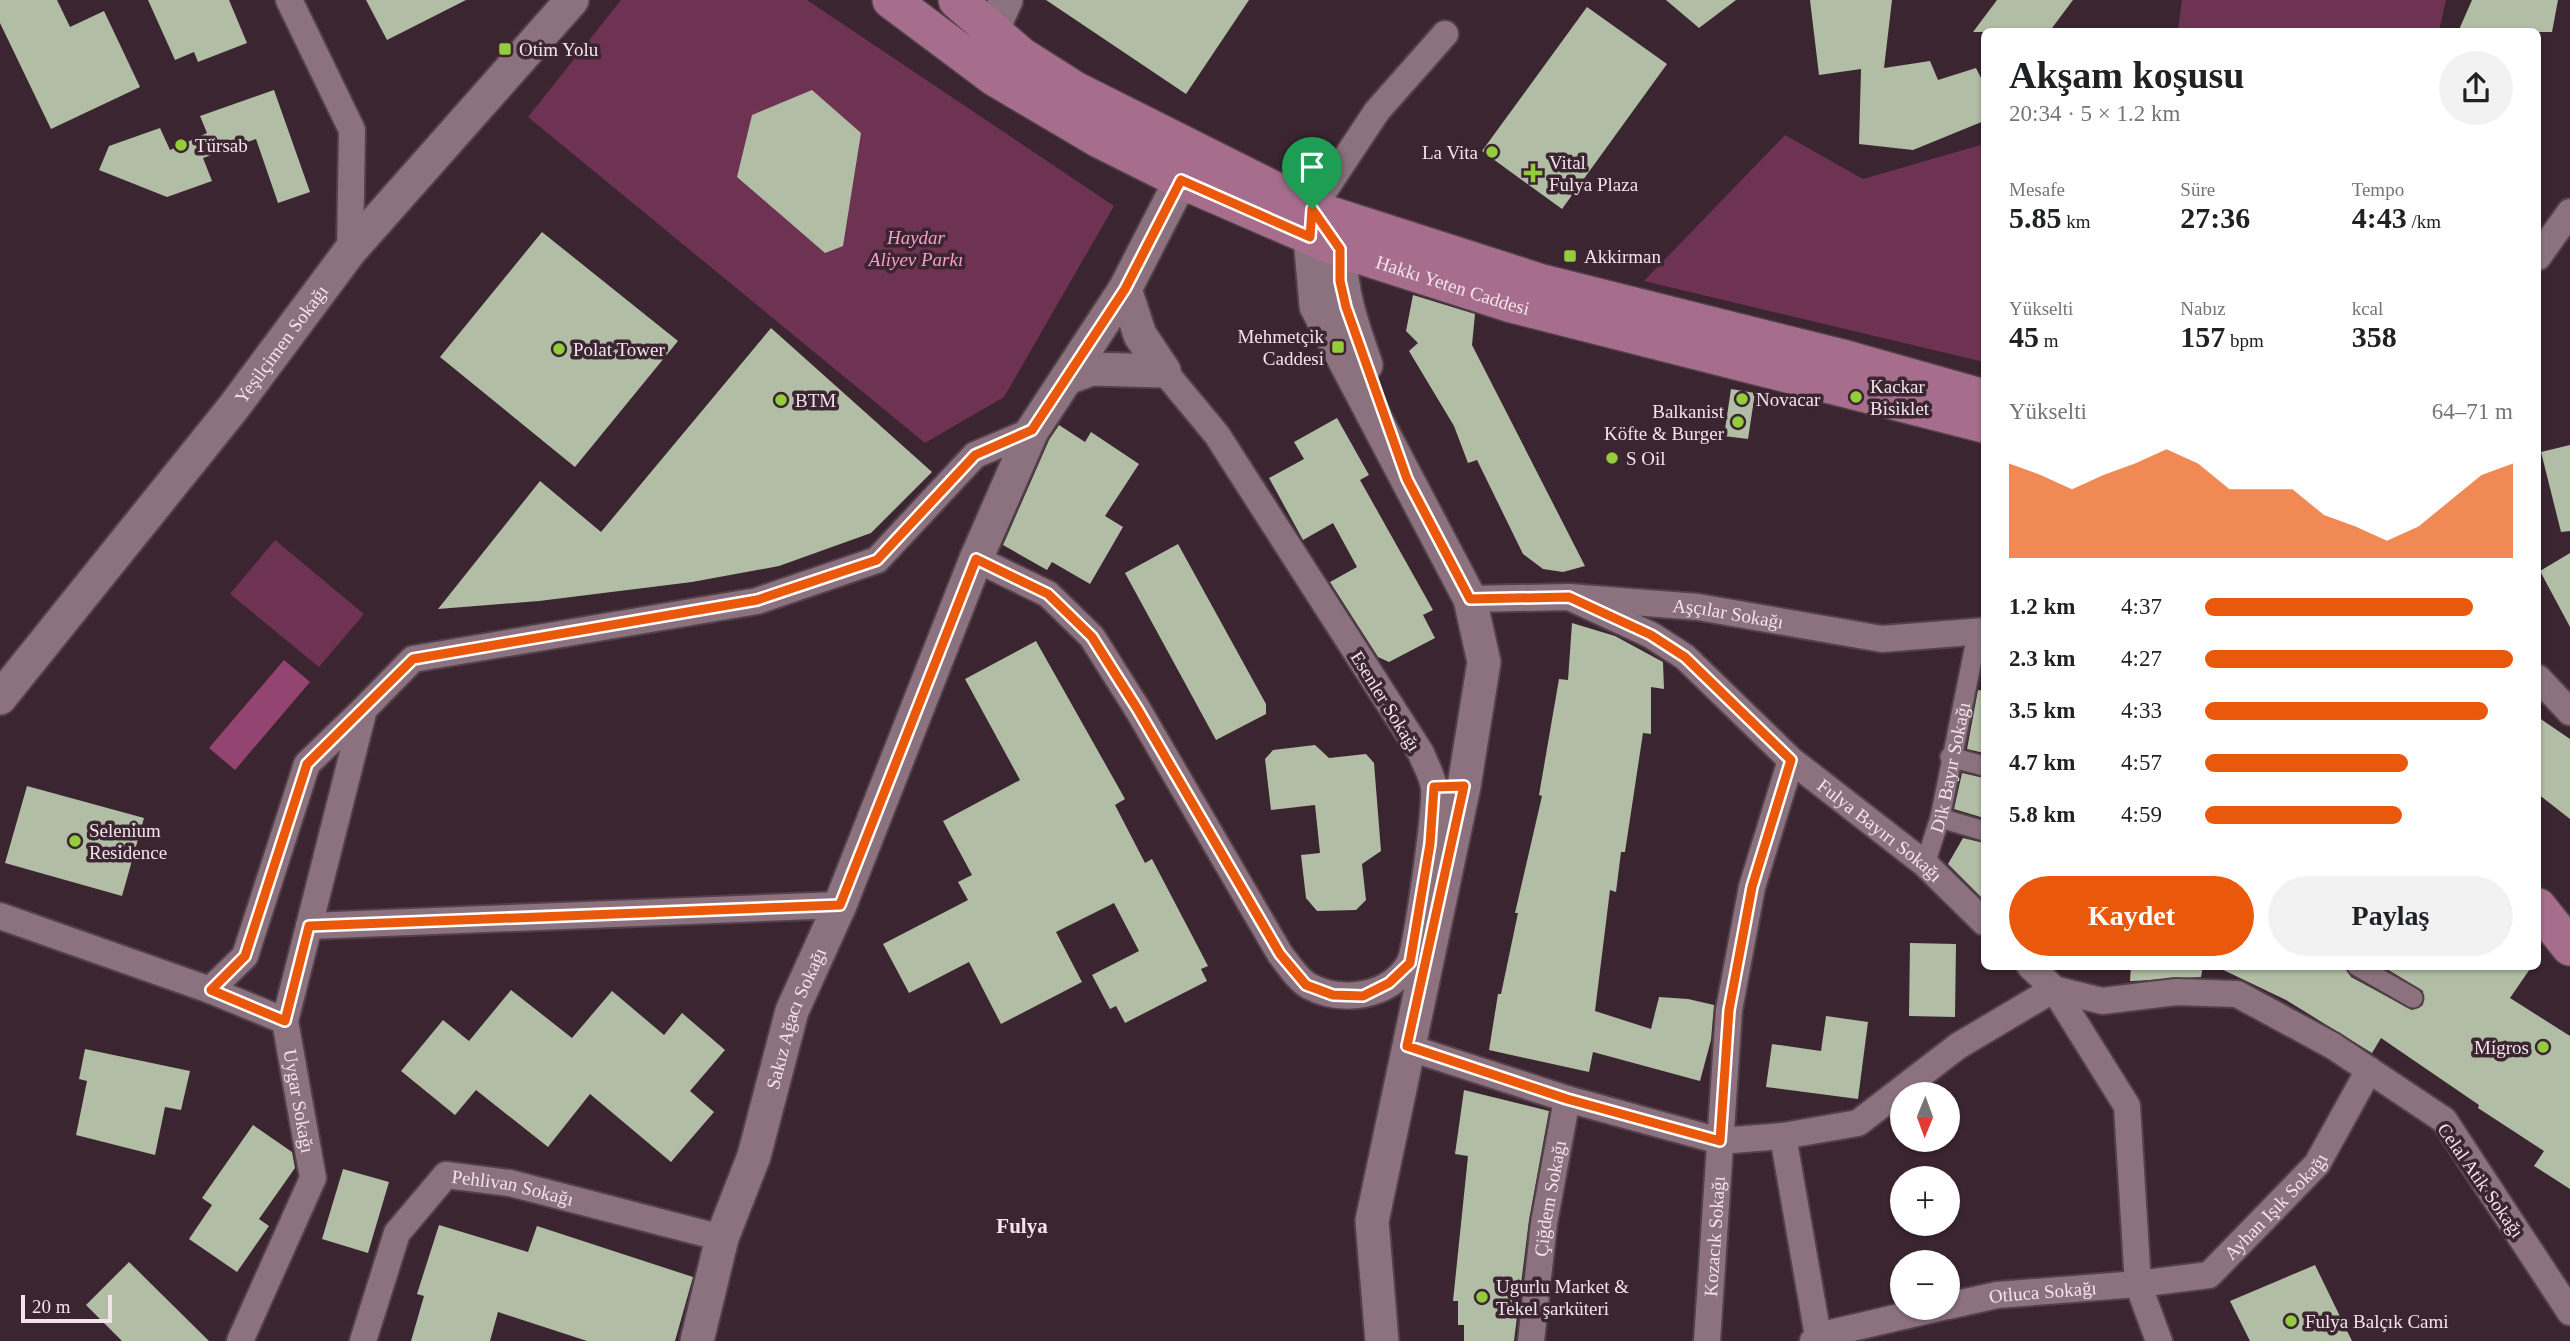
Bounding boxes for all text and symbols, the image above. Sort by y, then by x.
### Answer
place label: Otim Yolu [519,39,599,60]
marker: Otim Yolu [497,41,513,57]
button: share [2439,51,2513,125]
text: Akşam koşusu [2009,54,2245,96]
text: 20:34 · 5 × 1.2 km [2009,101,2180,126]
place label: Türsab [195,135,248,156]
marker: Türsab [173,137,189,153]
pin [1282,137,1342,209]
place label: La Vita [1422,142,1479,163]
marker: La Vita [1484,144,1500,160]
icon: arrive [1293,148,1331,186]
place label: Vital Fulya Plaza [1549,152,1639,195]
marker: Vital Fulya Plaza [1523,163,1543,183]
text: Mesafe [2009,179,2065,200]
text: Süre [2180,179,2215,200]
text: Tempo [2352,179,2404,200]
text: 5.85 [2009,201,2062,234]
text: 27:36 [2180,201,2250,234]
text: 4:43 [2352,201,2407,234]
text: km [2062,211,2091,232]
text: /km [2407,211,2441,232]
park label: Haydar Aliyev Parkı [867,227,963,270]
place label: Akkirman [1584,246,1662,267]
marker: Akkirman [1562,248,1578,264]
street label: Hakkı Yeten Caddesi [1373,251,1532,319]
street label: Yeşilçimen Sokağı [230,281,332,407]
text: Yükselti [2009,298,2073,319]
text: Nabız [2180,298,2226,319]
text: kcal [2352,298,2383,319]
text: 45 [2009,320,2039,353]
text: 157 [2180,320,2225,353]
text: 358 [2352,320,2397,353]
place label: Mehmetçik Caddesi [1237,326,1324,369]
text: m [2039,330,2059,351]
text: bpm [2225,330,2264,351]
place label: Polat Tower [573,339,665,360]
marker: Mehmetçik Caddesi [1330,339,1346,355]
marker: Polat Tower [551,341,567,357]
place label: Kackar Bisiklet [1870,376,1930,419]
place label: Novacar [1756,389,1821,410]
marker: Kackar Bisiklet [1848,389,1864,405]
place label: BTM [795,390,836,411]
marker: Novacar [1734,391,1750,407]
marker: BTM [773,392,789,408]
text: Yükselti [2009,399,2087,424]
text: 64–71 m [2432,399,2513,424]
place label: Balkanist Köfte & Burger [1604,401,1725,444]
marker: Balkanist Köfte & Burger [1730,414,1746,430]
place label: S Oil [1626,448,1666,469]
marker: S Oil [1604,450,1620,466]
text: 1.2 km [2009,594,2075,619]
text: 4:37 [2121,594,2162,619]
street label: Aşçılar Sokağı [1672,595,1785,633]
text: 2.3 km [2009,646,2075,671]
text: 4:27 [2121,646,2162,671]
street label: Esenler Sokağı [1346,647,1425,755]
text: 3.5 km [2009,698,2075,723]
text: 4:33 [2121,698,2162,723]
street label: Dik Bayır Sokağı [1926,700,1974,836]
text: 4.7 km [2009,750,2075,775]
text: 4:57 [2121,750,2162,775]
street label: Fulya Bayırı Sokağı [1813,775,1946,886]
text: 5.8 km [2009,802,2075,827]
text: 4:59 [2121,802,2162,827]
place label: Selenium Residence [89,820,167,863]
marker: Selenium Residence [67,833,83,849]
button: Kaydet [2009,876,2254,956]
button: Paylaş [2268,876,2513,956]
street label: Sakız Ağacı Sokağı [762,944,830,1092]
place label: Migros [2474,1037,2529,1058]
marker: Migros [2535,1039,2551,1055]
street label: Uygar Sokağı [279,1047,318,1155]
north arrow [1890,1082,1960,1152]
map controls [1890,1082,1960,1320]
street label: Celal Atik Sokağı [2433,1119,2528,1242]
street label: Çiğdem Sokağı [1530,1138,1570,1258]
street label: Ayhan Işık Sokağı [2220,1150,2332,1264]
street label: Pehlivan Sokağı [450,1166,576,1210]
button: + [1890,1166,1960,1236]
street label: Kozacık Sokağı [1700,1175,1729,1297]
district label: Fulya [996,1214,1048,1238]
button: − [1890,1250,1960,1320]
place label: Ugurlu Market & Tekel şarküteri [1496,1276,1629,1319]
street label: Otluca Sokağı [1987,1277,2097,1308]
marker: Ugurlu Market & Tekel şarküteri [1474,1289,1490,1305]
scale bar [21,1292,112,1324]
text: 20 m [32,1296,71,1317]
place label: Fulya Balçık Cami [2305,1311,2449,1332]
marker: Fulya Balçık Cami [2283,1313,2299,1329]

